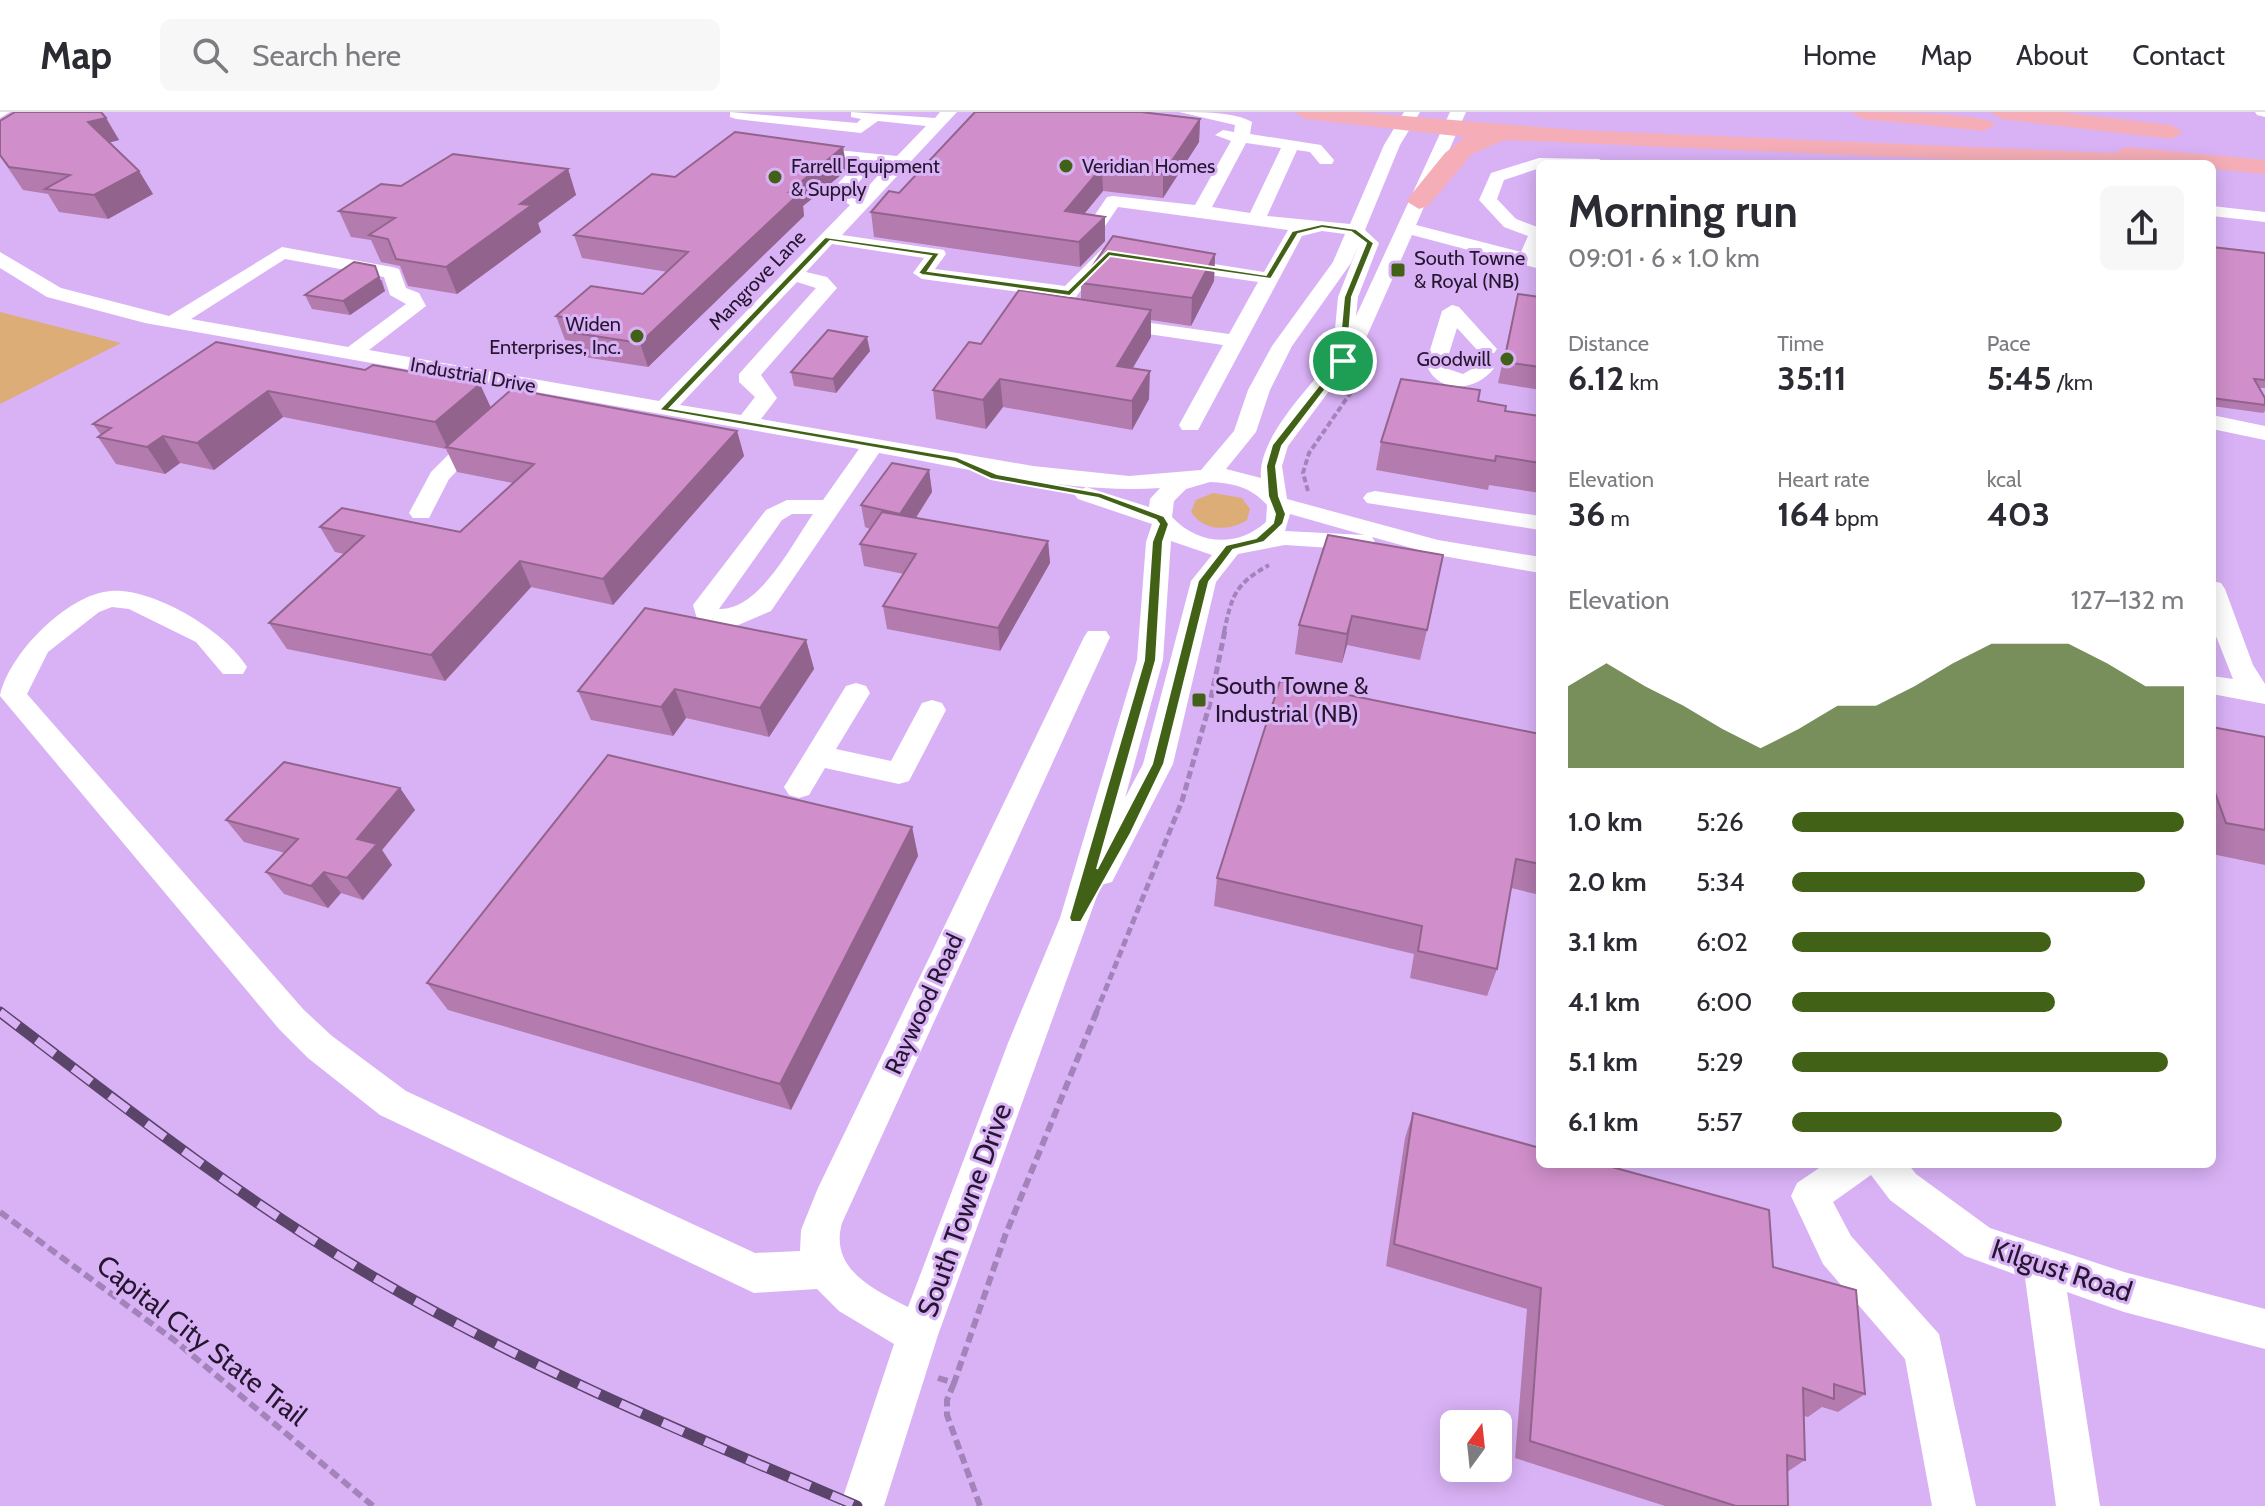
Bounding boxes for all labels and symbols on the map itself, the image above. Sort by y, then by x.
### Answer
place label: Farrell Equipment & Supply [791,154,940,201]
place label: Veridian Homes [1082,154,1215,178]
marker: Veridian Homes [1057,157,1075,175]
marker: Farrell Equipment & Supply [766,168,784,186]
street label: Mangrove Lane [703,225,811,335]
place label: South Towne & Royal (NB) [1414,246,1525,293]
marker: South Towne & Royal (NB) [1389,261,1407,279]
place label: Widen Enterprises, Inc. [489,312,621,359]
marker: Widen Enterprises, Inc. [628,327,646,345]
pin [1309,327,1377,395]
place label: Goodwill [1416,347,1491,371]
marker: Goodwill [1498,350,1516,368]
street label: Industrial Drive [408,352,538,398]
place label: South Towne & Industrial (NB) [1215,671,1369,728]
marker: South Towne & Industrial (NB) [1190,691,1208,709]
street label: Raywood Road [878,929,969,1079]
street label: South Towne Drive [910,1099,1018,1321]
street label: Kilgust Road [1987,1231,2137,1309]
street label: Capital City State Trail [90,1247,314,1433]
north arrow [1440,1410,1512,1482]

